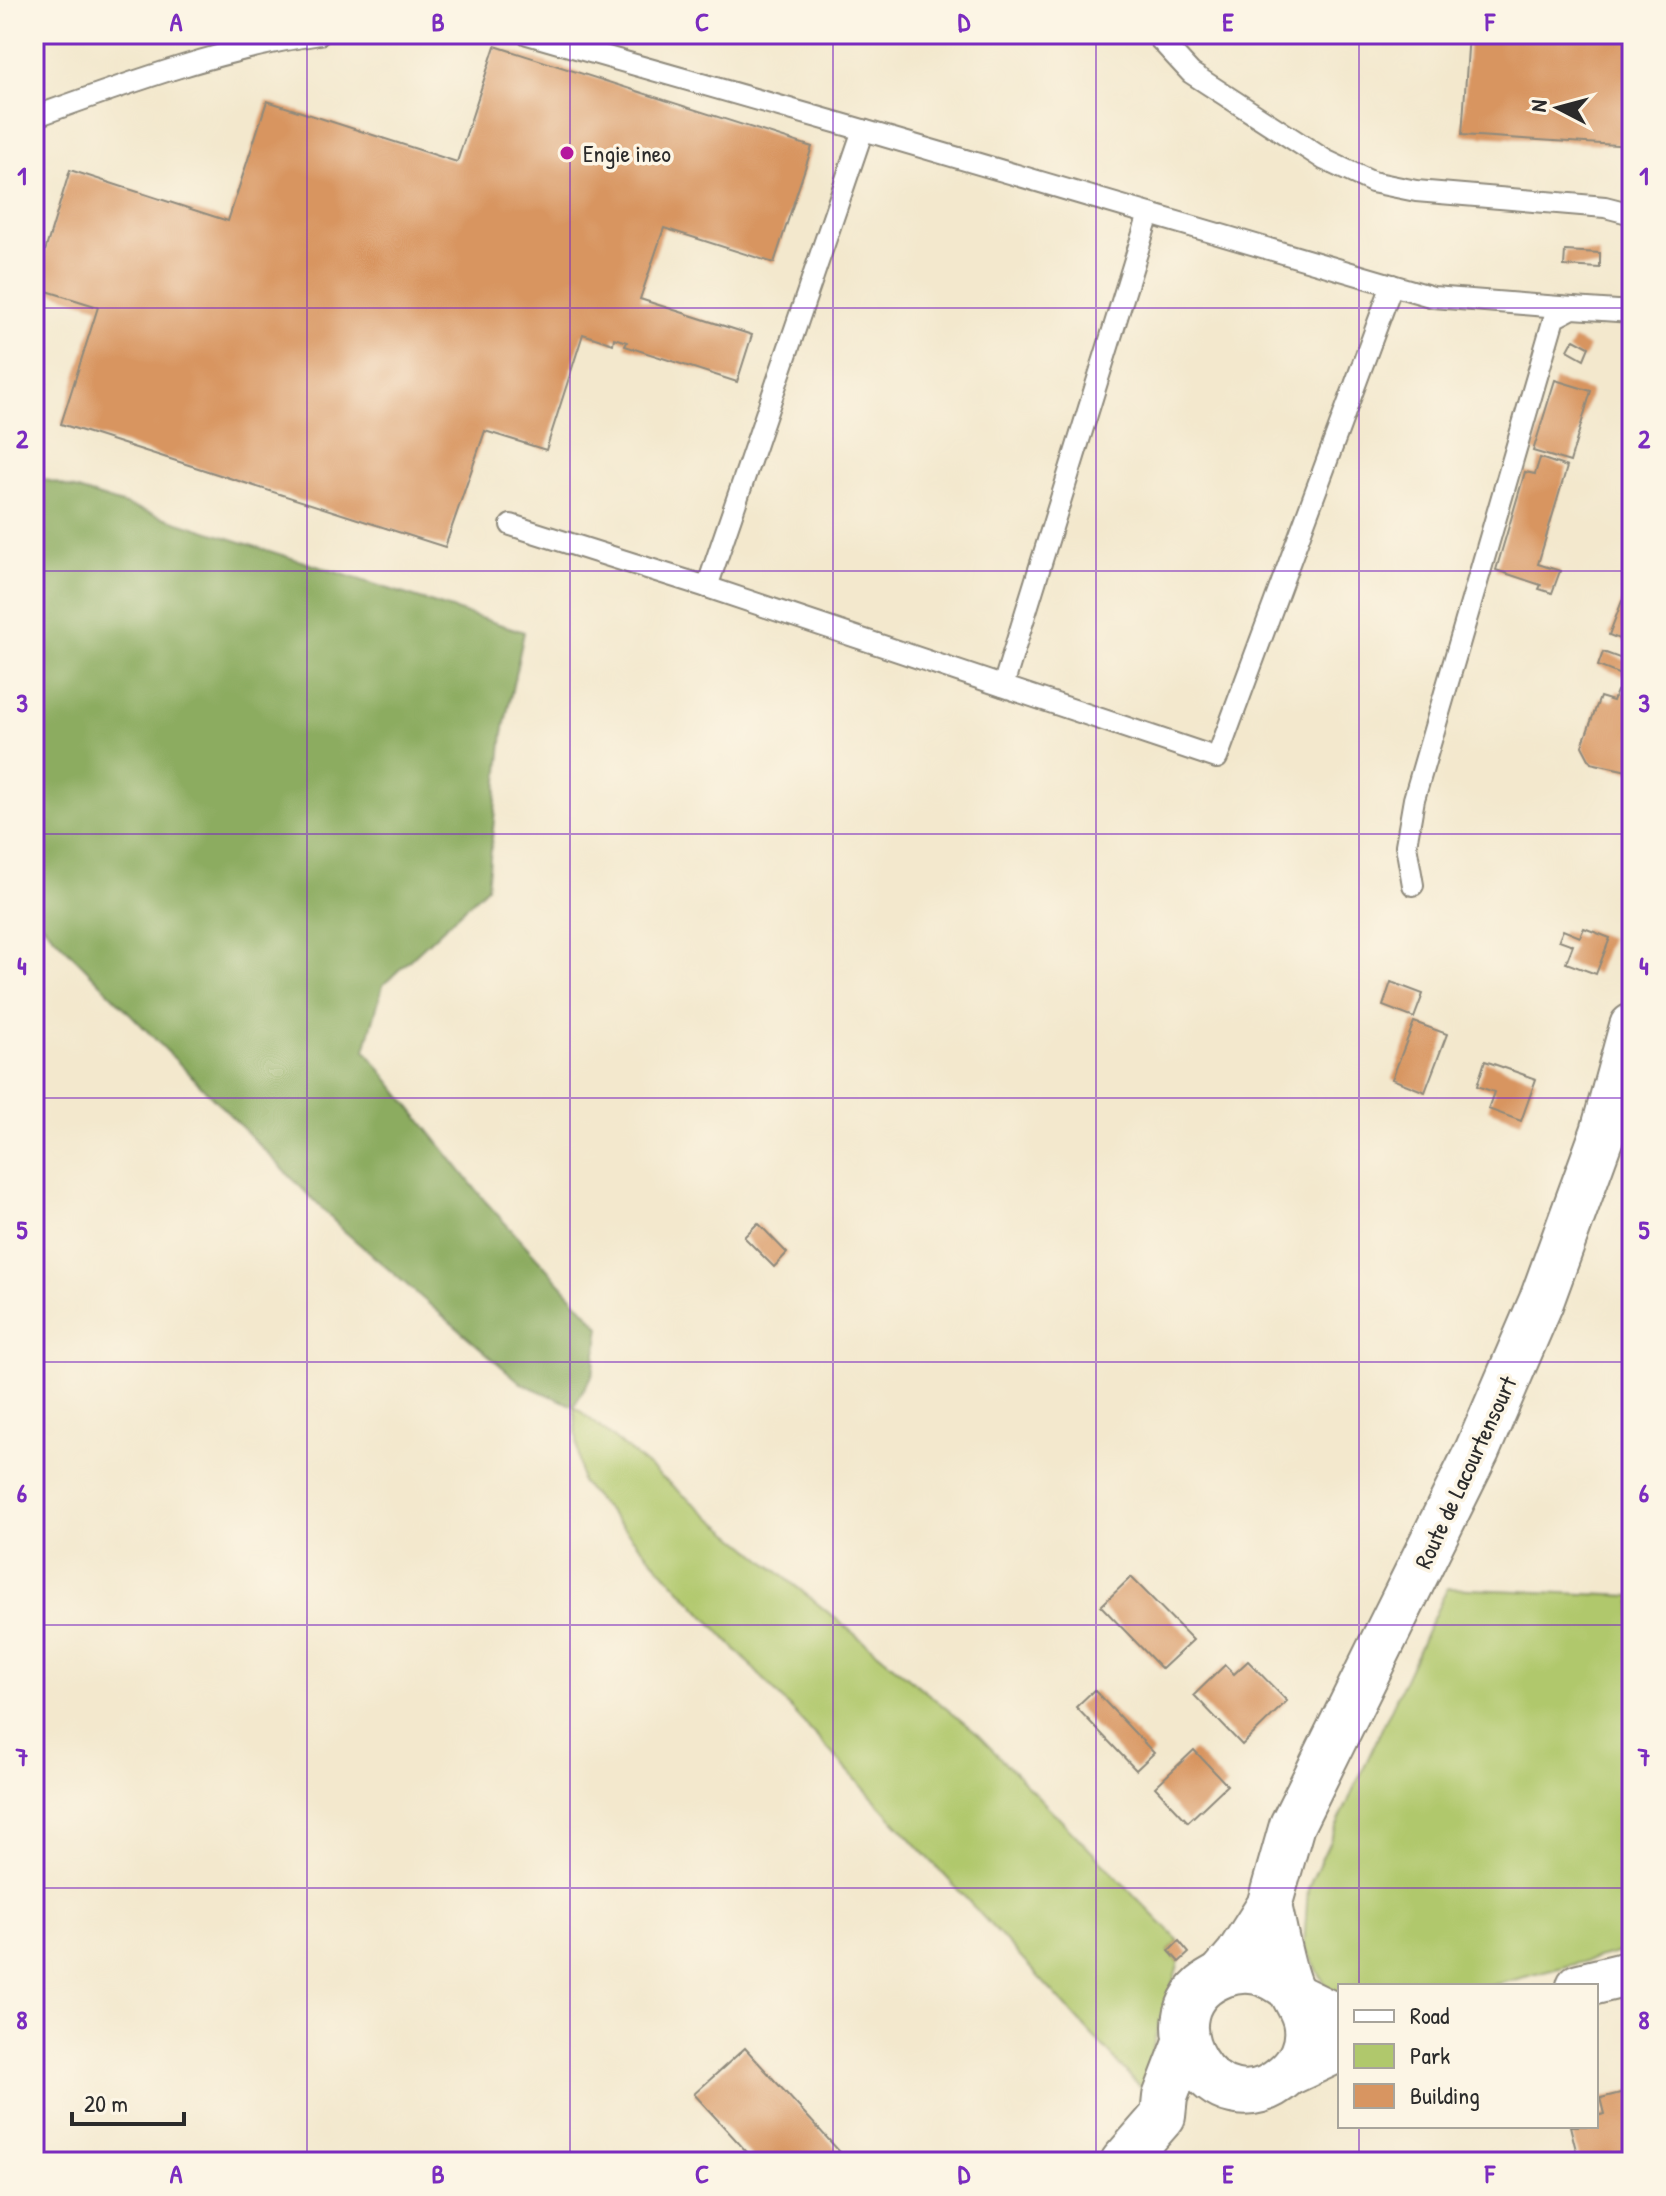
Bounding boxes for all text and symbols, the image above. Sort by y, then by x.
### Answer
text: A [170,4,183,39]
text: B [431,4,445,39]
text: C [695,4,709,39]
text: D [958,4,971,39]
text: E [1222,4,1234,39]
text: F [1484,4,1496,39]
north arrow [1518,68,1598,148]
text: N [1523,98,1554,113]
place label: Engie ineo [583,137,671,169]
marker: Engie ineo [558,144,576,162]
text: 1 [17,158,27,193]
text: 1 [1639,158,1649,193]
text: 2 [16,421,29,456]
text: 2 [1638,421,1651,456]
text: 3 [16,685,28,720]
text: 3 [1638,685,1650,720]
text: 4 [17,948,27,983]
text: 4 [1639,948,1649,983]
text: 5 [17,1212,28,1247]
text: 5 [1639,1212,1650,1247]
street label: Route de Lacourtensourt [1406,1370,1524,1573]
text: 6 [17,1475,28,1510]
text: 6 [1639,1475,1650,1510]
text: 7 [15,1739,29,1774]
text: 7 [1637,1739,1651,1774]
legend [1338,1984,1598,2128]
text: Road [1410,1999,1449,2031]
text: 8 [16,2002,28,2037]
text: 8 [1638,2002,1650,2037]
text: Park [1410,2039,1450,2071]
scale bar [72,2076,184,2126]
text: Building [1410,2079,1480,2111]
text: 20 m [84,2087,128,2119]
text: A [170,2156,183,2191]
text: B [431,2156,445,2191]
text: C [695,2156,709,2191]
text: D [958,2156,971,2191]
text: E [1222,2156,1234,2191]
text: F [1484,2156,1496,2191]

